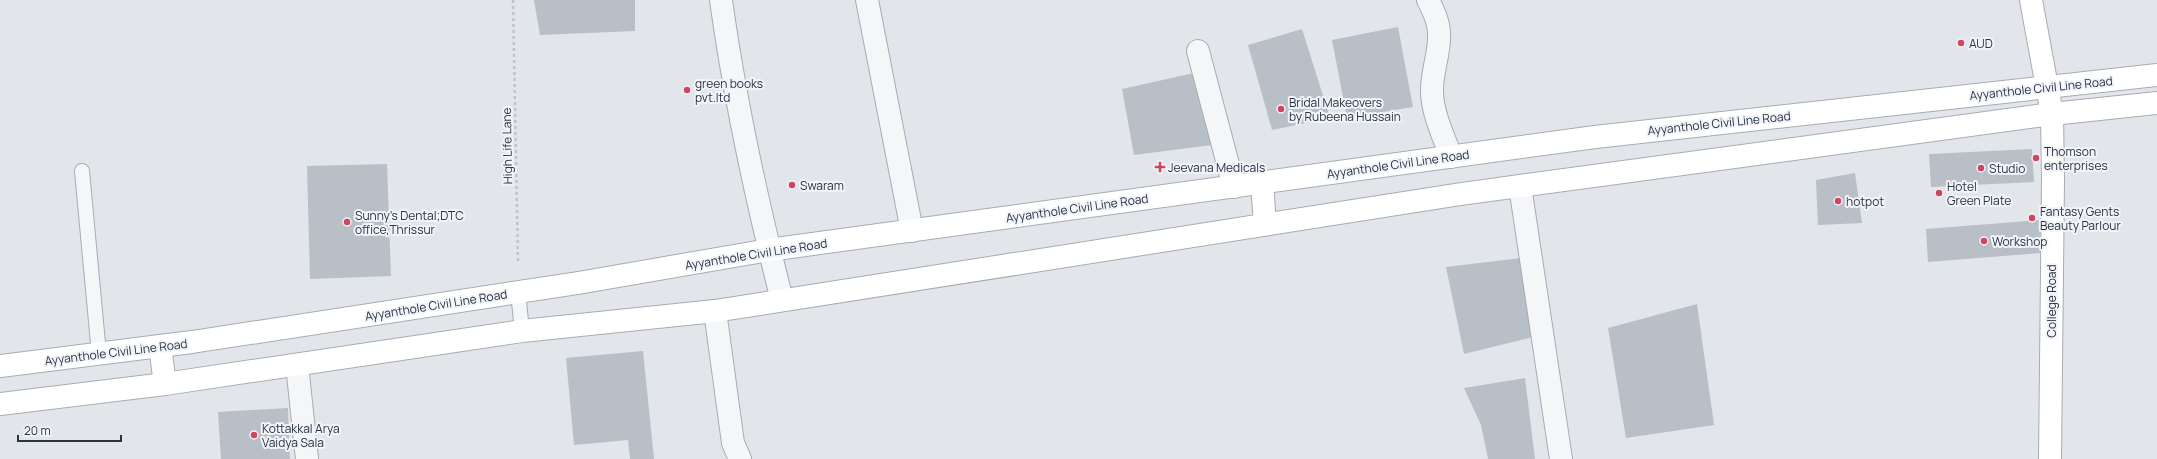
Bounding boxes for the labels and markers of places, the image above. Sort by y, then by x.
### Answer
place label: AUD [1969,35,1993,52]
marker: AUD [1956,38,1966,48]
place label: green books pvt.ltd [695,75,763,106]
marker: green books pvt.ltd [682,85,692,95]
place label: Bridal Makeovers by Rubeena Hussain [1289,94,1401,125]
marker: Bridal Makeovers by Rubeena Hussain [1276,104,1286,114]
place label: Thomson enterprises [2044,143,2108,174]
marker: Thomson enterprises [2031,153,2041,163]
place label: Jeevana Medicals [1168,159,1265,176]
place label: Studio [1989,160,2025,177]
marker: Jeevana Medicals [1155,162,1165,172]
marker: Studio [1976,163,1986,173]
place label: Swaram [800,177,844,194]
place label: Hotel Green Plate [1947,178,2011,209]
marker: Swaram [787,180,797,190]
marker: Hotel Green Plate [1934,188,1944,198]
place label: hotpot [1846,193,1884,210]
marker: hotpot [1833,196,1843,206]
place label: Fantasy Gents Beauty Parlour [2040,203,2121,234]
place label: Sunny's Dental;DTC office,Thrissur [355,207,464,238]
marker: Fantasy Gents Beauty Parlour [2027,213,2037,223]
marker: Sunny's Dental;DTC office,Thrissur [342,217,352,227]
place label: Workshop [1992,233,2047,250]
marker: Workshop [1979,236,1989,246]
place label: Kottakkal Arya Vaidya Sala [262,420,340,451]
marker: Kottakkal Arya Vaidya Sala [249,430,259,440]

